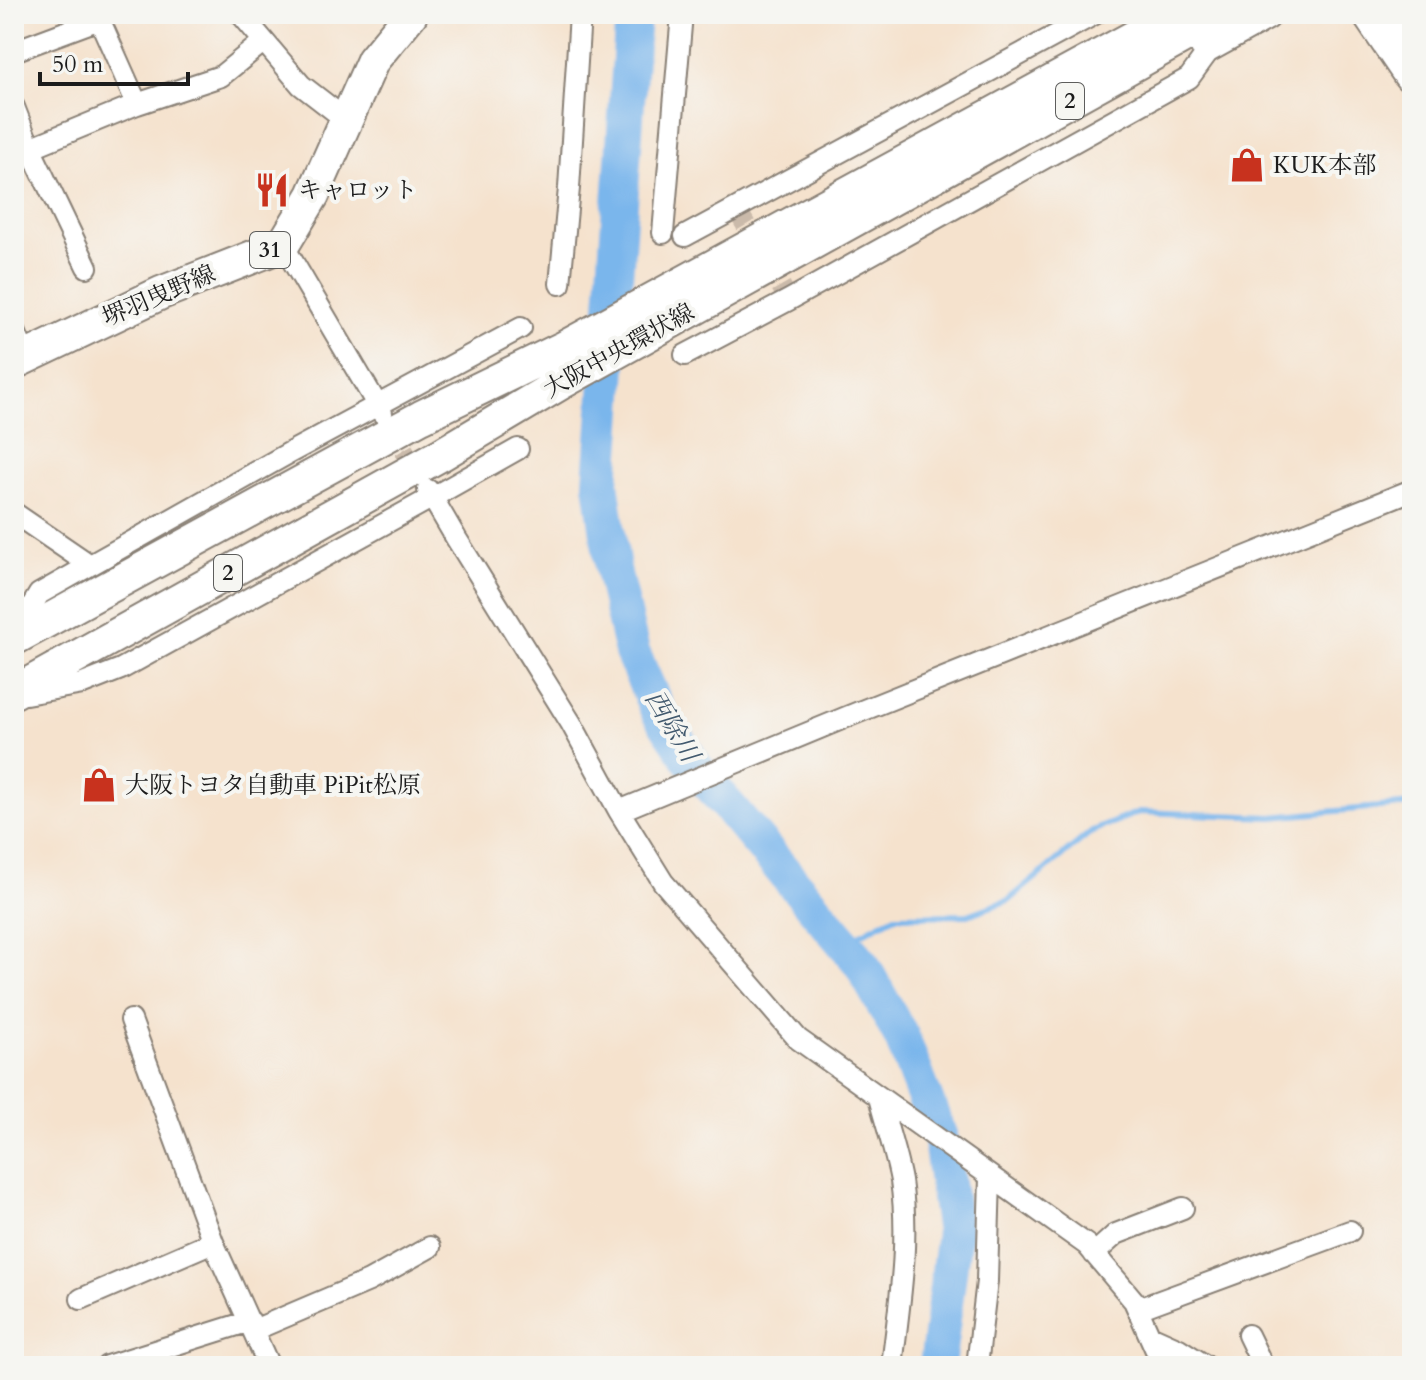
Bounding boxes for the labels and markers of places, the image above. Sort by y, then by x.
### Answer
shop icon: KUK本部 [1228,146,1266,184]
place label: KUK本部 [1273,149,1376,182]
restaurant icon: キャロット [253,171,291,209]
place label: キャロット [298,174,418,207]
shop icon: 大阪トヨタ自動車 PiPit松原 [80,766,118,804]
place label: 大阪トヨタ自動車 PiPit松原 [125,769,421,802]

